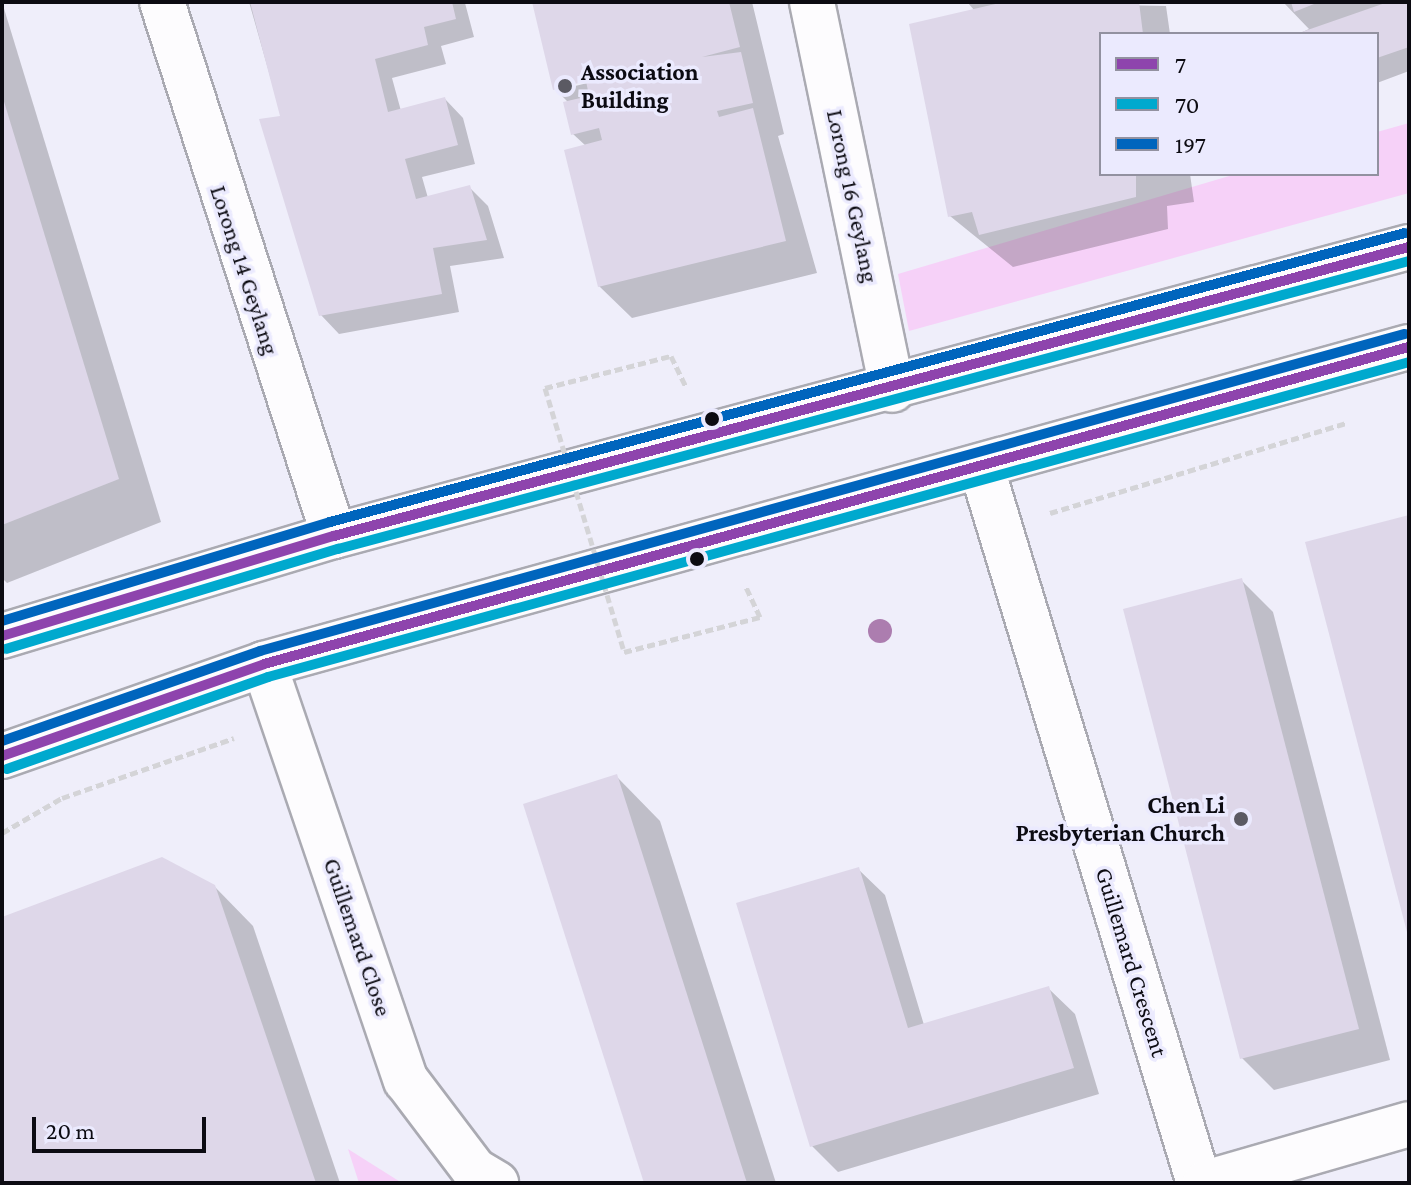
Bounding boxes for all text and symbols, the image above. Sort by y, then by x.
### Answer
legend [1099,32,1379,176]
text: 7 [1175,51,1186,78]
place label: Association Building [581,58,699,114]
marker: Association Building [556,77,574,95]
text: 70 [1175,91,1199,118]
street label: Lorong 16 Geylang [821,107,885,285]
text: 197 [1175,131,1206,158]
street label: Lorong 14 Geylang [204,182,286,358]
unlabelled marker [704,411,720,427]
unlabelled marker [689,551,705,567]
place label: Chen Li Presbyterian Church [1015,791,1225,847]
marker: Chen Li Presbyterian Church [1232,810,1250,828]
street label: Guillemard Close [317,854,399,1020]
street label: Guillemard Crescent [1090,864,1174,1060]
scale bar [36,1101,210,1151]
text: 20 m [46,1117,95,1144]

